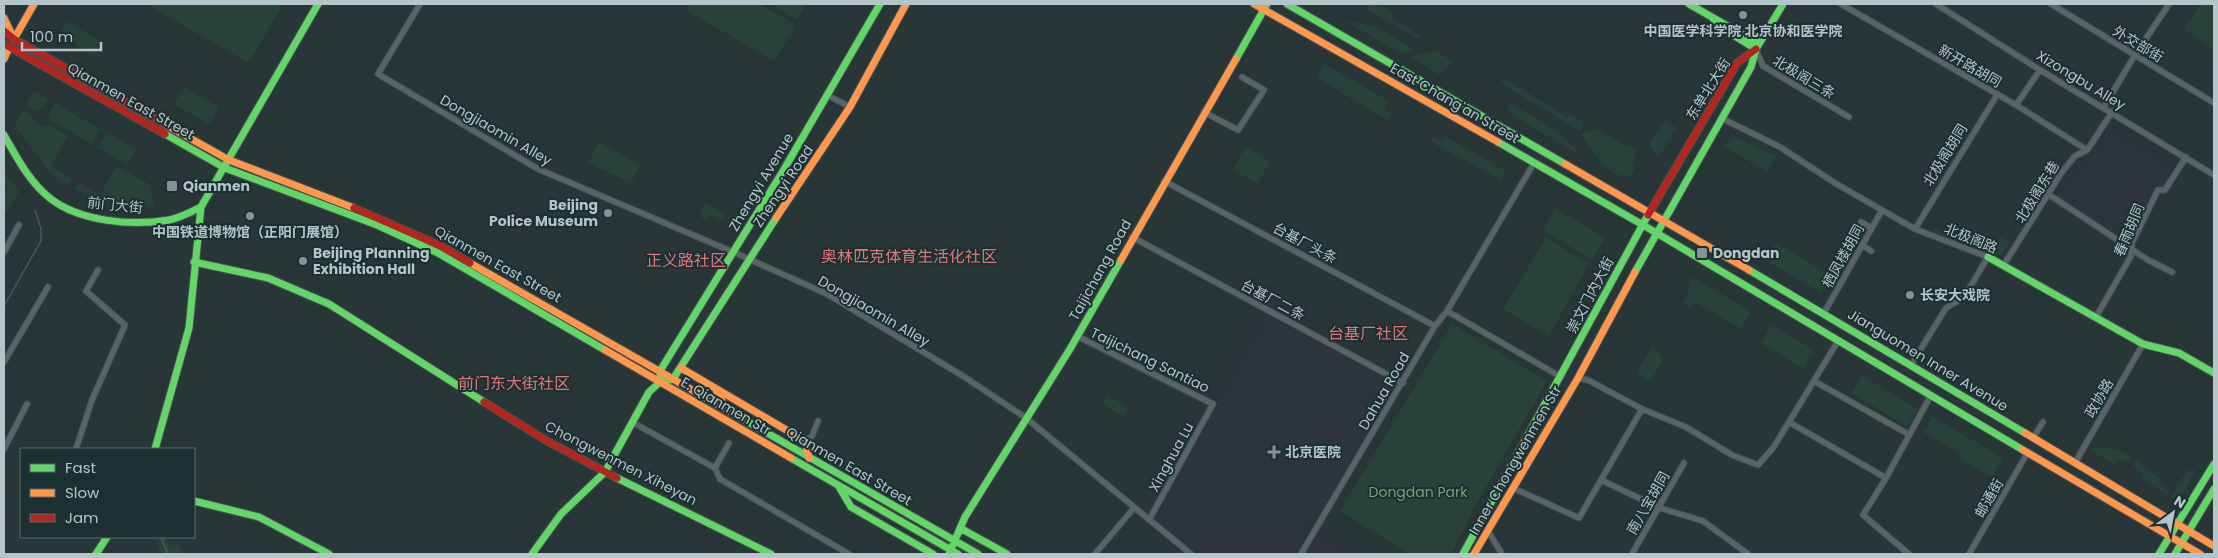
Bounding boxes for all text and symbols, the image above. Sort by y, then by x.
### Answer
marker: 中国医学科学院 北京协和医学院 [1737,9,1749,21]
scale bar [22,20,101,52]
place label: 中国医学科学院 北京协和医学院 [1644,21,1842,41]
street label: 外交部街 [2109,21,2167,67]
text: 100 m [30,26,73,47]
street label: 新开路胡同 [1935,40,2005,92]
street label: Xizongbu Alley [2033,45,2130,115]
street label: 北极阁三条 [1769,50,1839,104]
street label: 东单北大街 [1681,54,1735,124]
street label: Qianmen East Street [64,58,198,144]
street label: East Chang'an Street [1387,58,1523,148]
street label: Dongjiaomin Alley [436,90,556,170]
street label: 北极阁胡同 [1918,120,1972,190]
street label: Zhengyi Avenue [724,129,798,235]
street label: Zhengyi Road [748,141,818,231]
street label: 北极阁东巷 [2010,157,2064,227]
place label: Qianmen [183,176,250,196]
marker: Qianmen [165,179,179,193]
street label: 前门大街 [86,192,144,218]
place label: Beijing Police Museum [489,195,598,231]
street label: 春雨胡同 [2109,200,2149,260]
marker: Beijing Police Museum [602,207,614,219]
marker: 中国铁道博物馆（正阳门展馆） [244,210,256,222]
street label: Taijichang Road [1064,216,1136,324]
street label: 台基厂头条 [1269,218,1341,268]
street label: 北极阁路 [1941,218,2001,258]
street label: Qianmen East Street [431,221,565,307]
street label: 栖凤楼胡同 [1817,221,1869,291]
place label: 中国铁道博物馆（正阳门展馆） [152,222,348,242]
place label: Beijing Planning Exhibition Hall [313,243,429,279]
place label: Dongdan [1713,243,1780,263]
district label: 奥林匹克体育生活化社区 [821,245,997,268]
marker: Dongdan [1695,246,1709,260]
district label: 正义路社区 [646,249,726,272]
street label: 崇文门内大街 [1561,253,1619,337]
marker: Beijing Planning Exhibition Hall [297,255,309,267]
street label: Dongjiaomin Alley [814,271,934,351]
street label: 台基厂二条 [1237,275,1309,325]
place label: 长安大戏院 [1920,285,1990,305]
marker: 长安大戏院 [1904,289,1916,301]
street label: Jianguomen Inner Avenue [1844,304,2012,416]
street label: Taijichang Santiao [1087,322,1213,398]
district label: 台基厂社区 [1328,322,1408,345]
street label: Dahua Road [1354,348,1414,434]
district label: 前门东大街社区 [458,372,570,395]
street label: E. Qianmen Str [677,372,775,440]
street label: 政协路 [2080,375,2118,421]
street label: Inner Chongwenmen Str [1464,382,1566,538]
street label: Chongwenmen Xiheyan [542,416,700,510]
street label: Xinghua Lu [1144,419,1198,495]
street label: Qianmen East Street [782,422,916,510]
place label: 北京医院 [1285,442,1341,462]
marker: 北京医院 [1267,445,1281,459]
legend [20,448,195,538]
text: Fast [65,457,96,478]
street label: 南八宝胡同 [1622,468,1674,538]
street label: 邮通街 [1970,475,2008,521]
text: Slow [65,482,100,503]
park label: Dongdan Park [1369,482,1468,502]
north arrow [2148,488,2198,538]
text: N [2170,491,2190,513]
text: Jam [65,507,99,528]

